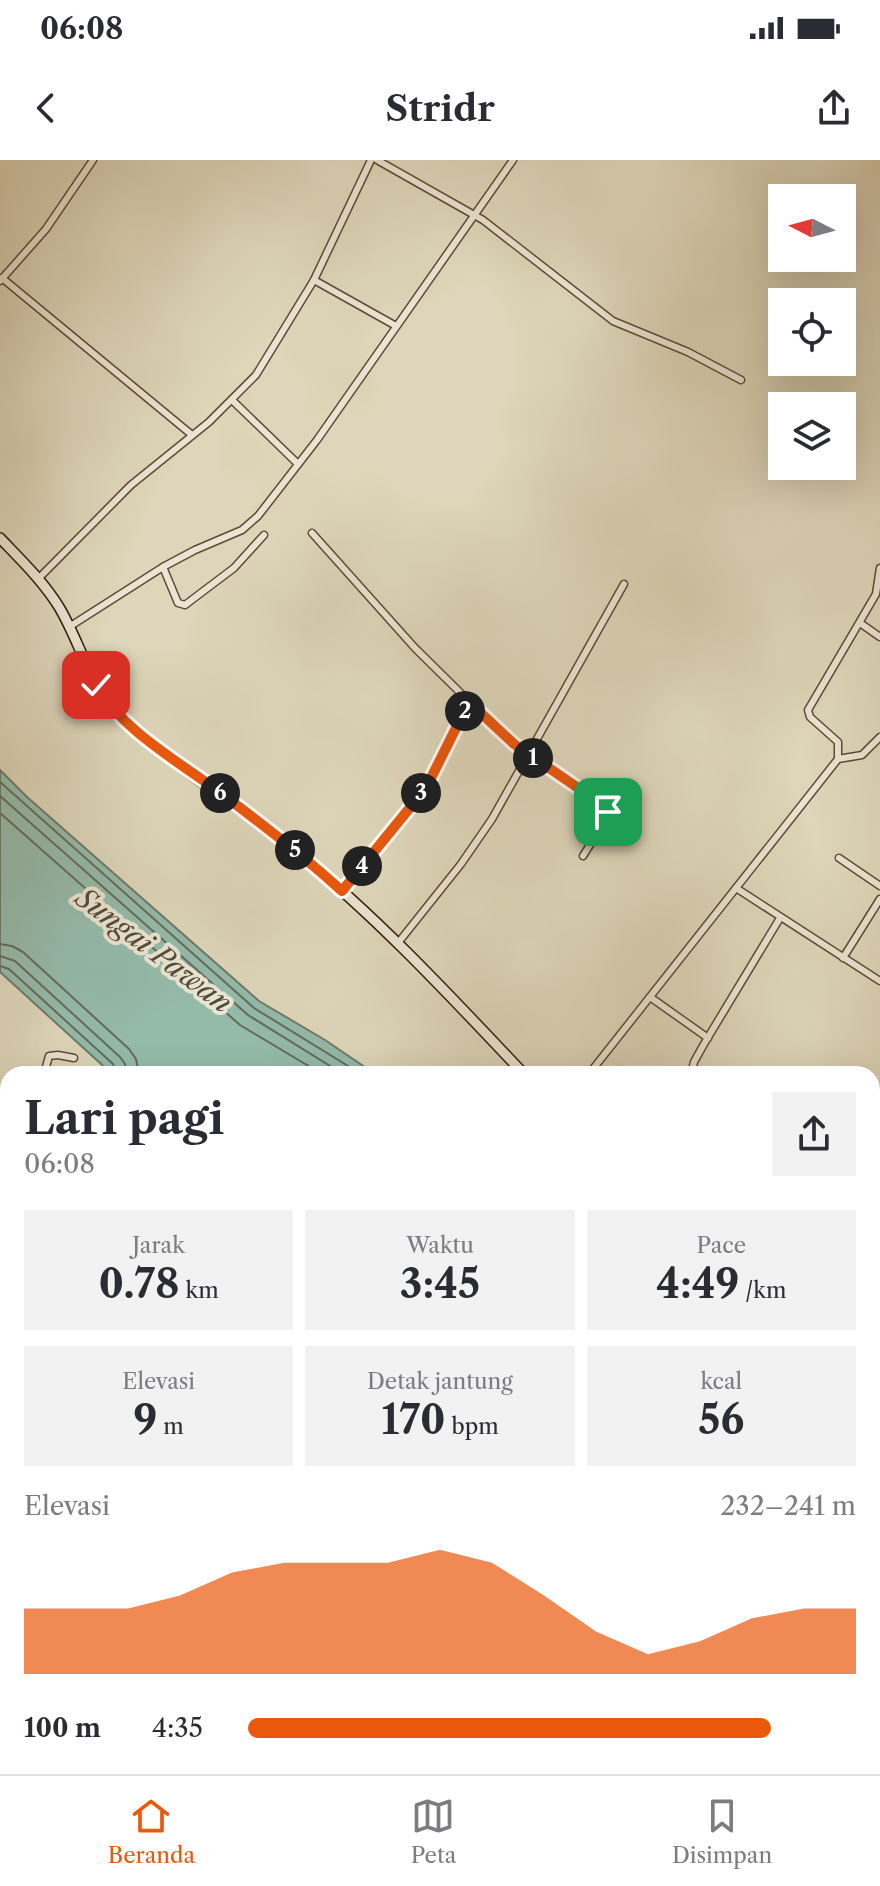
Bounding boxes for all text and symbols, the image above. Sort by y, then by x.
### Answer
text: 06:08 [40,10,124,47]
icon: back [24,86,68,130]
text: Stridr [385,86,495,130]
icon: share [812,86,856,130]
north arrow [768,184,856,272]
map controls [768,184,856,480]
button: locate [768,288,856,376]
button: layers [768,392,856,480]
pin [62,651,130,719]
icon: check [74,663,118,707]
pin: 2 [445,691,485,731]
text: 2 [459,697,472,724]
pin: 1 [513,738,553,778]
text: 1 [528,744,538,771]
pin: 6 [200,773,240,813]
pin: 3 [401,773,441,813]
pin [574,778,642,846]
text: 6 [213,779,227,806]
text: 3 [415,779,427,806]
icon: arrive [586,790,630,834]
pin: 5 [275,830,315,870]
text: 5 [289,836,301,863]
pin: 4 [342,846,382,886]
text: 4 [355,852,369,879]
water label: Sungai Pawan [68,879,239,1020]
text: Lari pagi [24,1091,224,1145]
button: share [772,1092,856,1176]
text: 06:08 [24,1148,95,1180]
text: Jarak [132,1232,185,1259]
text: Waktu [406,1232,474,1259]
text: Pace [696,1232,746,1259]
text: 0.78 [99,1259,180,1308]
text: 3:45 [400,1259,480,1308]
text: 4:49 [656,1259,739,1308]
text: km [180,1277,219,1304]
text: /km [739,1277,786,1304]
text: Elevasi [122,1368,195,1395]
text: Detak jantung [367,1368,513,1395]
text: kcal [701,1368,742,1395]
text: 9 [134,1395,157,1444]
text: 170 [381,1395,446,1444]
text: 56 [698,1395,744,1444]
text: m [157,1413,184,1440]
text: bpm [446,1413,499,1440]
text: Elevasi [24,1490,110,1522]
text: 232–241 m [720,1490,856,1522]
text: 100 m [24,1712,101,1744]
text: 4:35 [152,1712,203,1744]
tab: Beranda [108,1794,195,1869]
tab: Peta [411,1794,456,1869]
tab: Disimpan [672,1794,772,1869]

